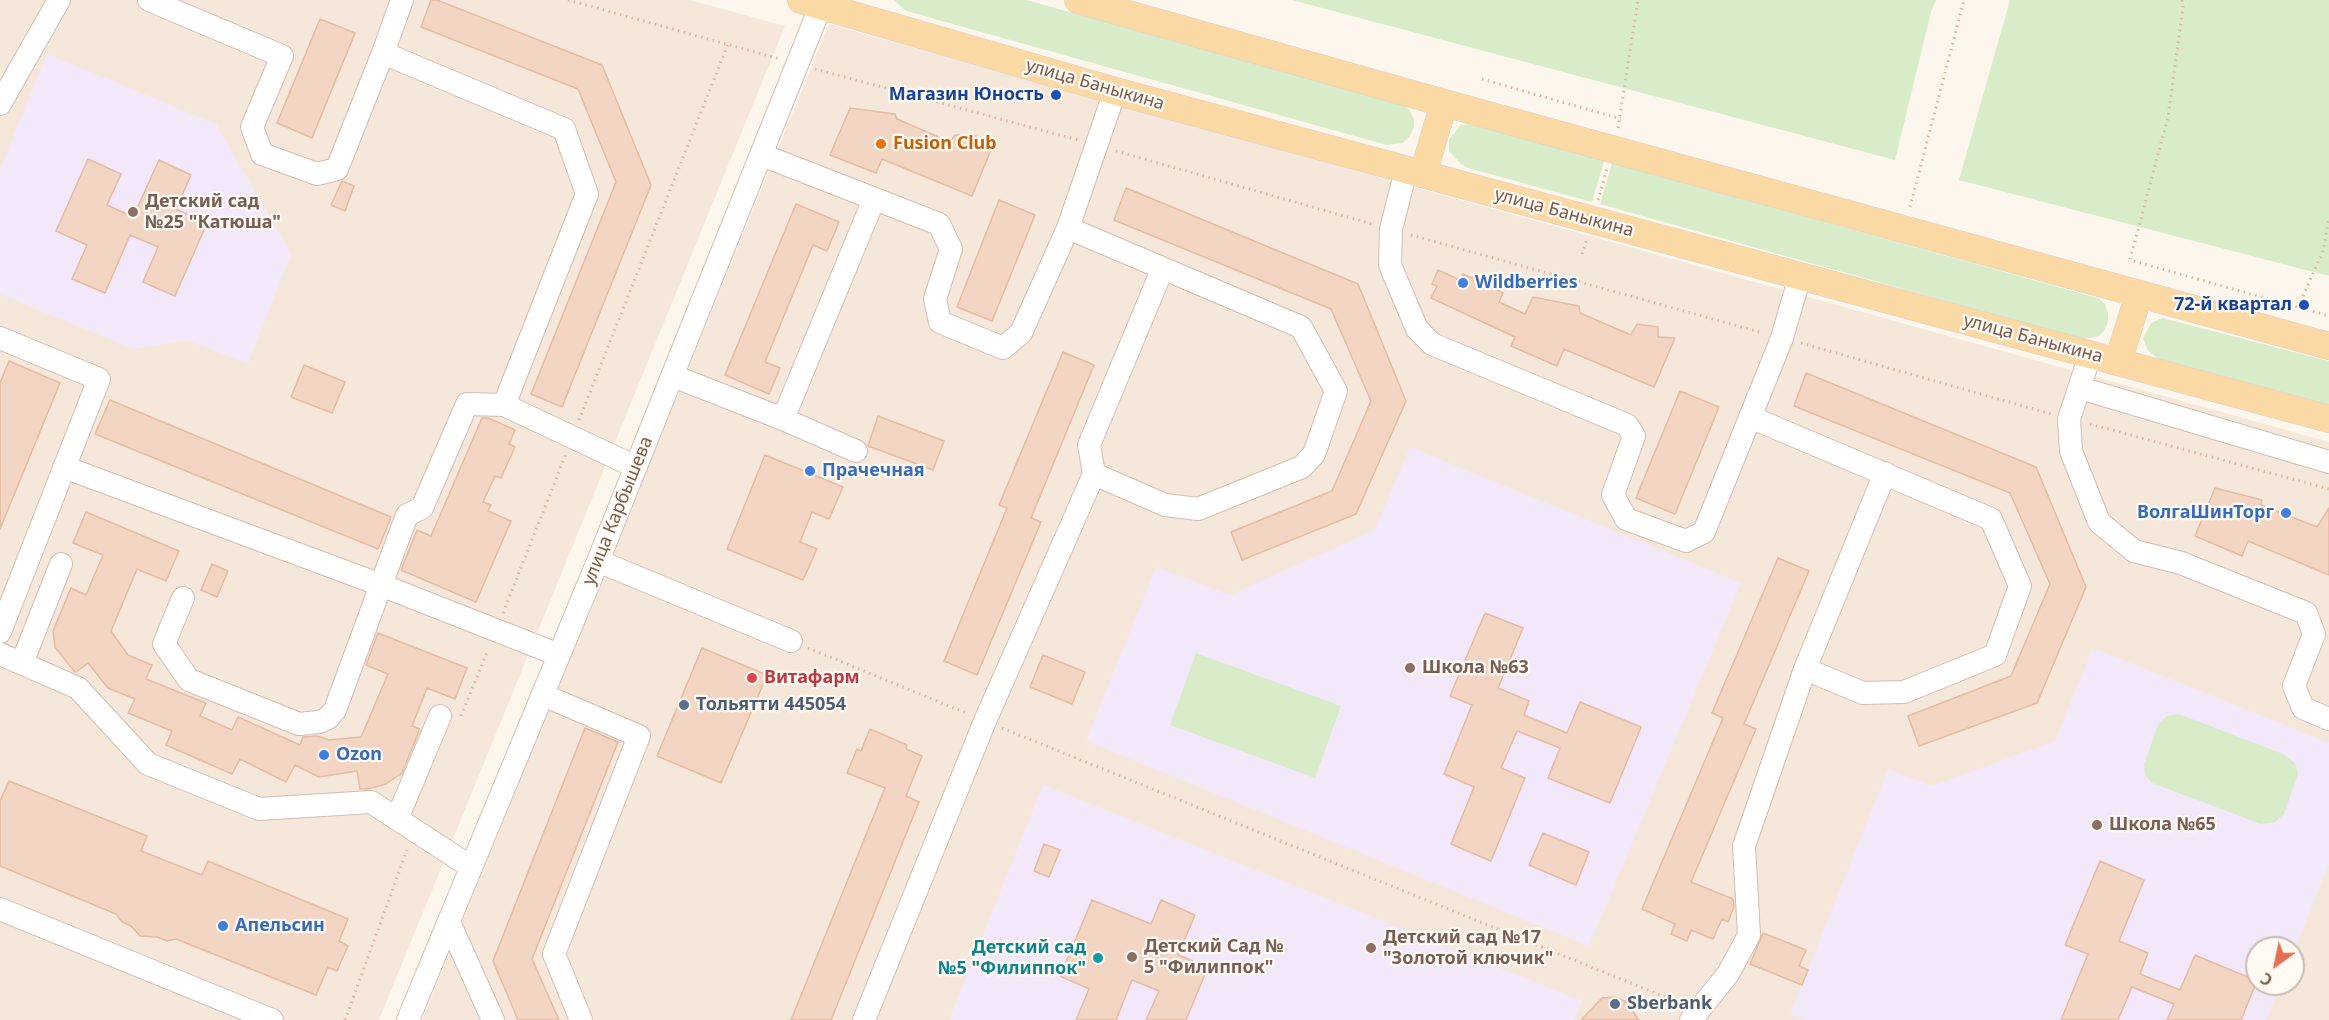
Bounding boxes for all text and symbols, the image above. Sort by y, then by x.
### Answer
street label: улица Баныкина [1023,55,1167,115]
place label: Магазин Юность [889,84,1044,106]
marker: Магазин Юность [1049,88,1063,102]
place label: Fusion Club [893,133,997,155]
marker: Fusion Club [874,137,888,151]
street label: улица Баныкина [1492,184,1636,242]
place label: Детский сад №25 "Катюша" [145,191,281,234]
marker: Детский сад №25 "Катюша" [126,205,140,219]
place label: Wildberries [1475,272,1578,294]
marker: Wildberries [1456,276,1470,290]
place label: 72-й квартал [2174,294,2292,316]
marker: 72-й квартал [2297,298,2311,312]
street label: улица Баныкина [1961,310,2105,368]
street label: улица Карбышева [578,434,658,588]
place label: Прачечная [822,460,925,482]
marker: Прачечная [803,464,817,478]
place label: ВолгаШинТорг [2137,502,2274,524]
marker: ВолгаШинТорг [2279,506,2293,520]
place label: Школа №63 [1422,657,1529,679]
marker: Школа №63 [1403,661,1417,675]
place label: Витафарм [764,667,860,689]
marker: Витафарм [745,671,759,685]
place label: Тольятти 445054 [696,694,846,716]
marker: Тольятти 445054 [677,698,691,712]
place label: Ozon [336,744,382,766]
marker: Ozon [317,748,331,762]
place label: Школа №65 [2109,814,2216,836]
marker: Школа №65 [2090,818,2104,832]
place label: Апельсин [235,915,325,937]
marker: Апельсин [216,919,230,933]
place label: Детский сад №17 "Золотой ключик" [1383,927,1553,970]
place label: Детский Сад № 5 "Филиппок" [1144,936,1284,978]
north arrow [2245,936,2305,996]
place label: Детский сад №5 "Филиппок" [938,937,1086,980]
marker: Детский сад №17 "Золотой ключик" [1364,941,1378,955]
marker: Детский Сад № 5 "Филиппок" [1125,950,1139,964]
marker: Детский сад №5 "Филиппок" [1091,951,1105,965]
text: С [2256,967,2277,991]
place label: Sberbank [1627,993,1712,1015]
marker: Sberbank [1608,997,1622,1011]

